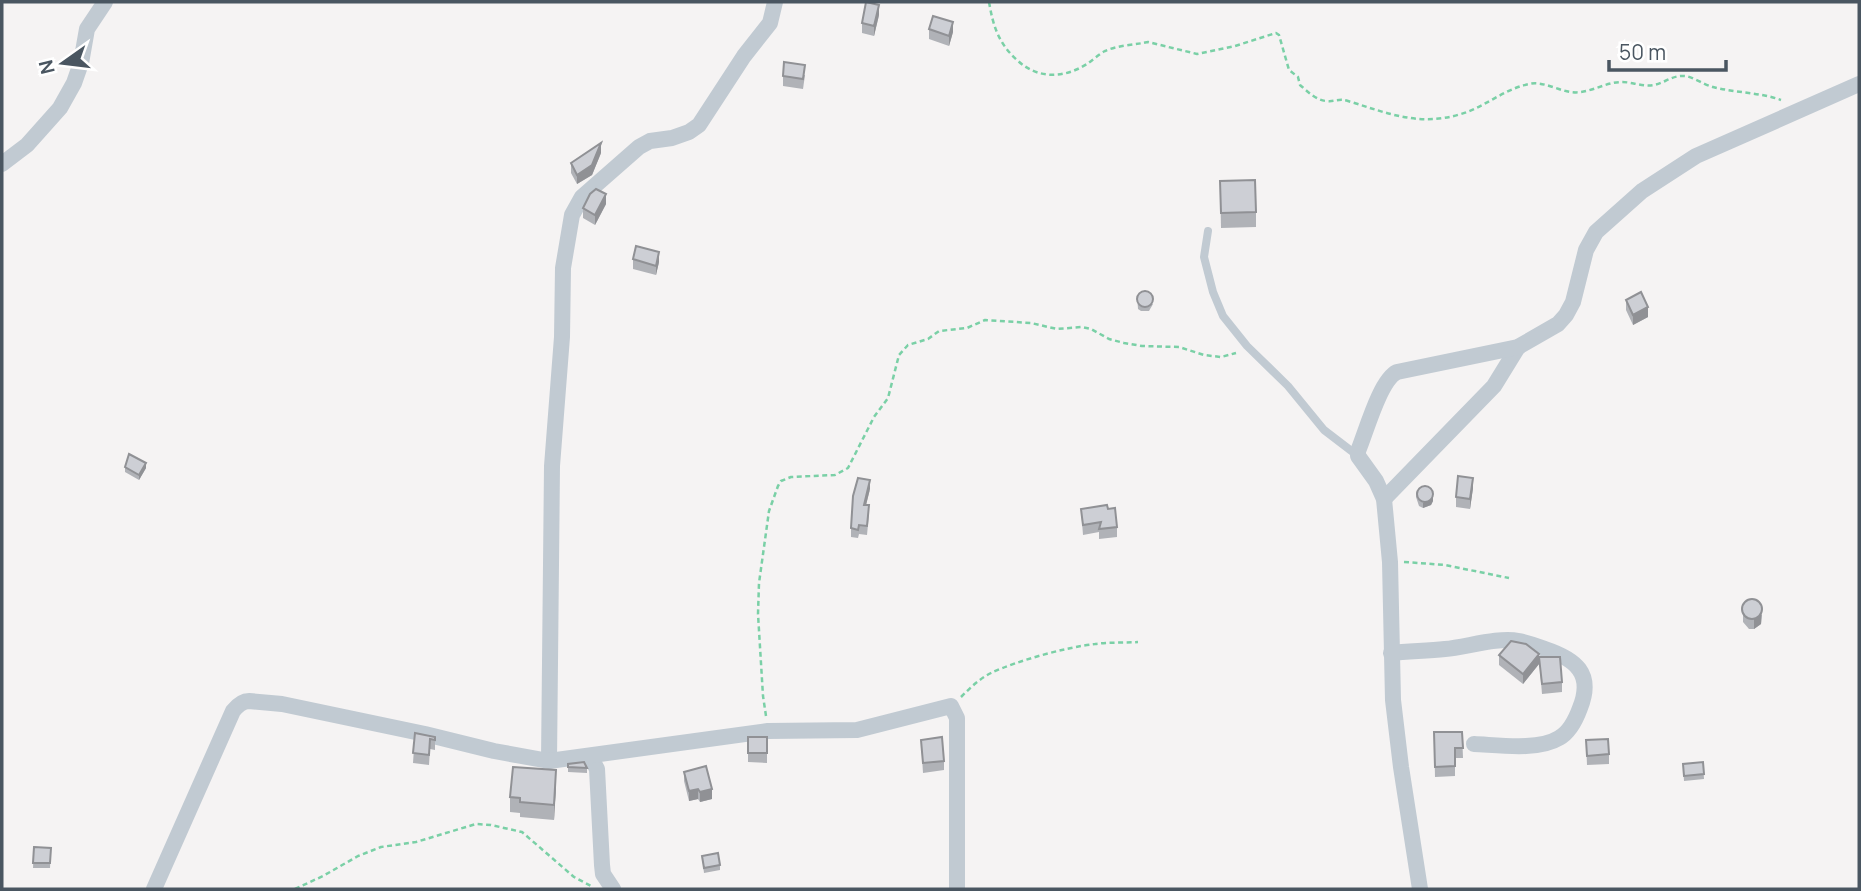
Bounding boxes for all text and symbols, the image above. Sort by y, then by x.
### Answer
north arrow [28,28,98,98]
scale bar [1609,28,1726,72]
text: 50 m [1619,38,1666,66]
text: N [32,57,61,77]

